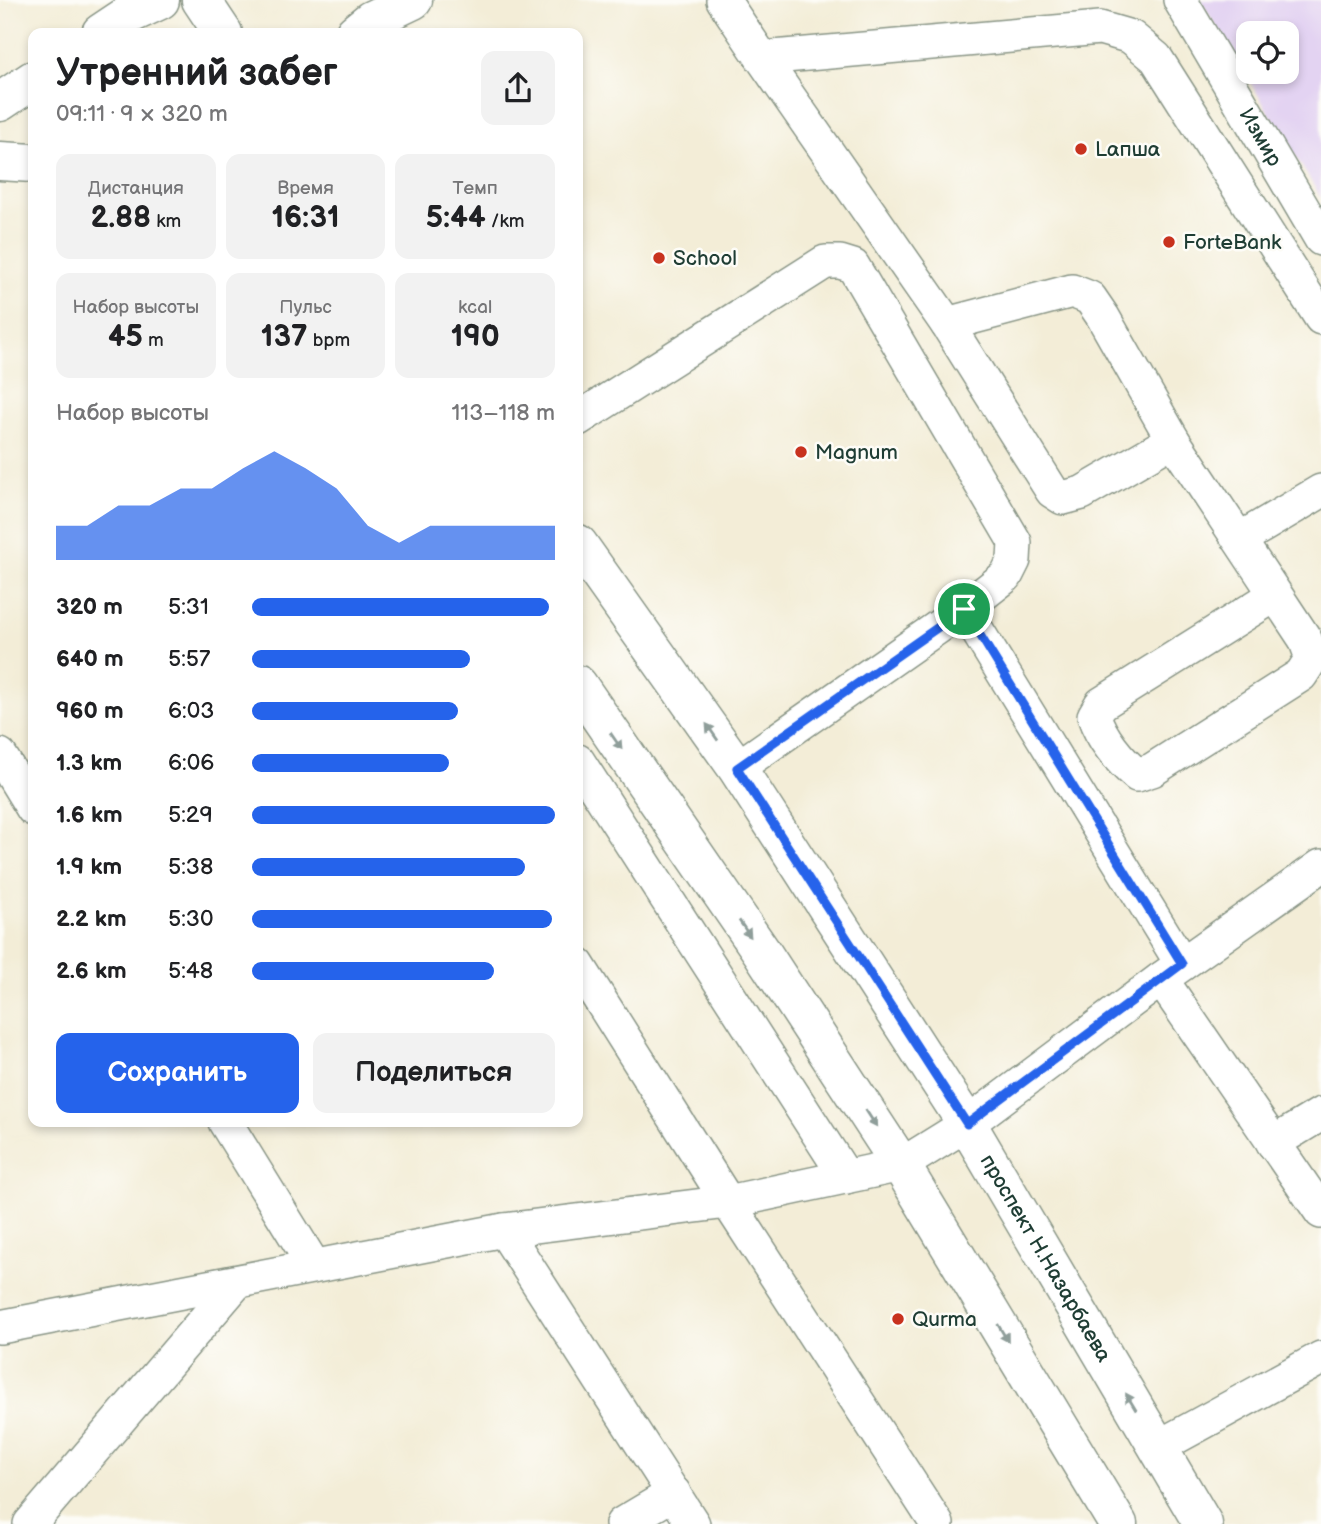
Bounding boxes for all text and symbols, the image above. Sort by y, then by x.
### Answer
map controls [1236,21,1299,84]
button: locate [1236,21,1299,84]
text: Утренний забег [56,51,338,96]
button: share [481,51,555,125]
text: 09:11 · 9 × 320 m [56,100,228,128]
street label: Измир [1234,104,1287,171]
place label: Lапша [1095,137,1161,162]
marker: Lапша [1073,141,1089,157]
text: Дистанция [88,177,184,200]
text: Время [277,177,334,200]
text: Темп [453,177,498,200]
text: 2.88 [90,200,151,236]
text: 16:31 [271,200,340,236]
text: 5:44 [426,200,486,236]
text: km [151,210,181,233]
text: /km [486,210,524,233]
place label: ForteBank [1183,230,1282,255]
marker: ForteBank [1161,234,1177,250]
place label: School [673,246,737,271]
marker: School [651,250,667,266]
text: Набор высоты [73,296,199,319]
text: Пульс [279,296,332,319]
text: kcal [458,296,492,319]
text: 45 [108,319,143,355]
text: 137 [261,319,308,355]
text: 190 [451,319,500,355]
text: m [143,329,164,352]
text: bpm [308,329,350,352]
text: Набор высоты [56,399,209,427]
text: 113–118 m [451,399,555,427]
place label: Magnum [815,440,898,465]
marker: Magnum [793,444,809,460]
pin [934,579,994,639]
icon: arrive [945,590,983,628]
text: 320 m [56,593,123,621]
text: 5:31 [168,593,209,621]
text: 640 m [56,645,124,673]
text: 5:57 [168,645,210,673]
text: 960 m [56,697,124,725]
text: 6:03 [168,697,214,725]
one-way arrow [705,723,719,741]
one-way arrow [609,732,622,751]
text: 1.3 km [56,749,122,777]
text: 6:06 [168,749,214,777]
text: 1.6 km [56,801,123,829]
text: 5:29 [168,801,213,829]
text: 1.9 km [56,853,122,881]
text: 5:38 [168,853,213,881]
text: 2.2 km [56,905,127,933]
text: 5:30 [168,905,214,933]
one-way arrow [738,920,752,938]
text: 2.6 km [56,957,127,985]
text: 5:48 [168,957,213,985]
button: Сохранить [56,1033,299,1113]
button: Поделиться [313,1033,555,1113]
one-way arrow [864,1109,877,1128]
street label: проспект Н.Назарбаева [975,1150,1117,1367]
place label: Qurma [912,1307,977,1332]
marker: Qurma [890,1311,906,1327]
one-way arrow [997,1324,1009,1343]
one-way arrow [1125,1392,1137,1412]

